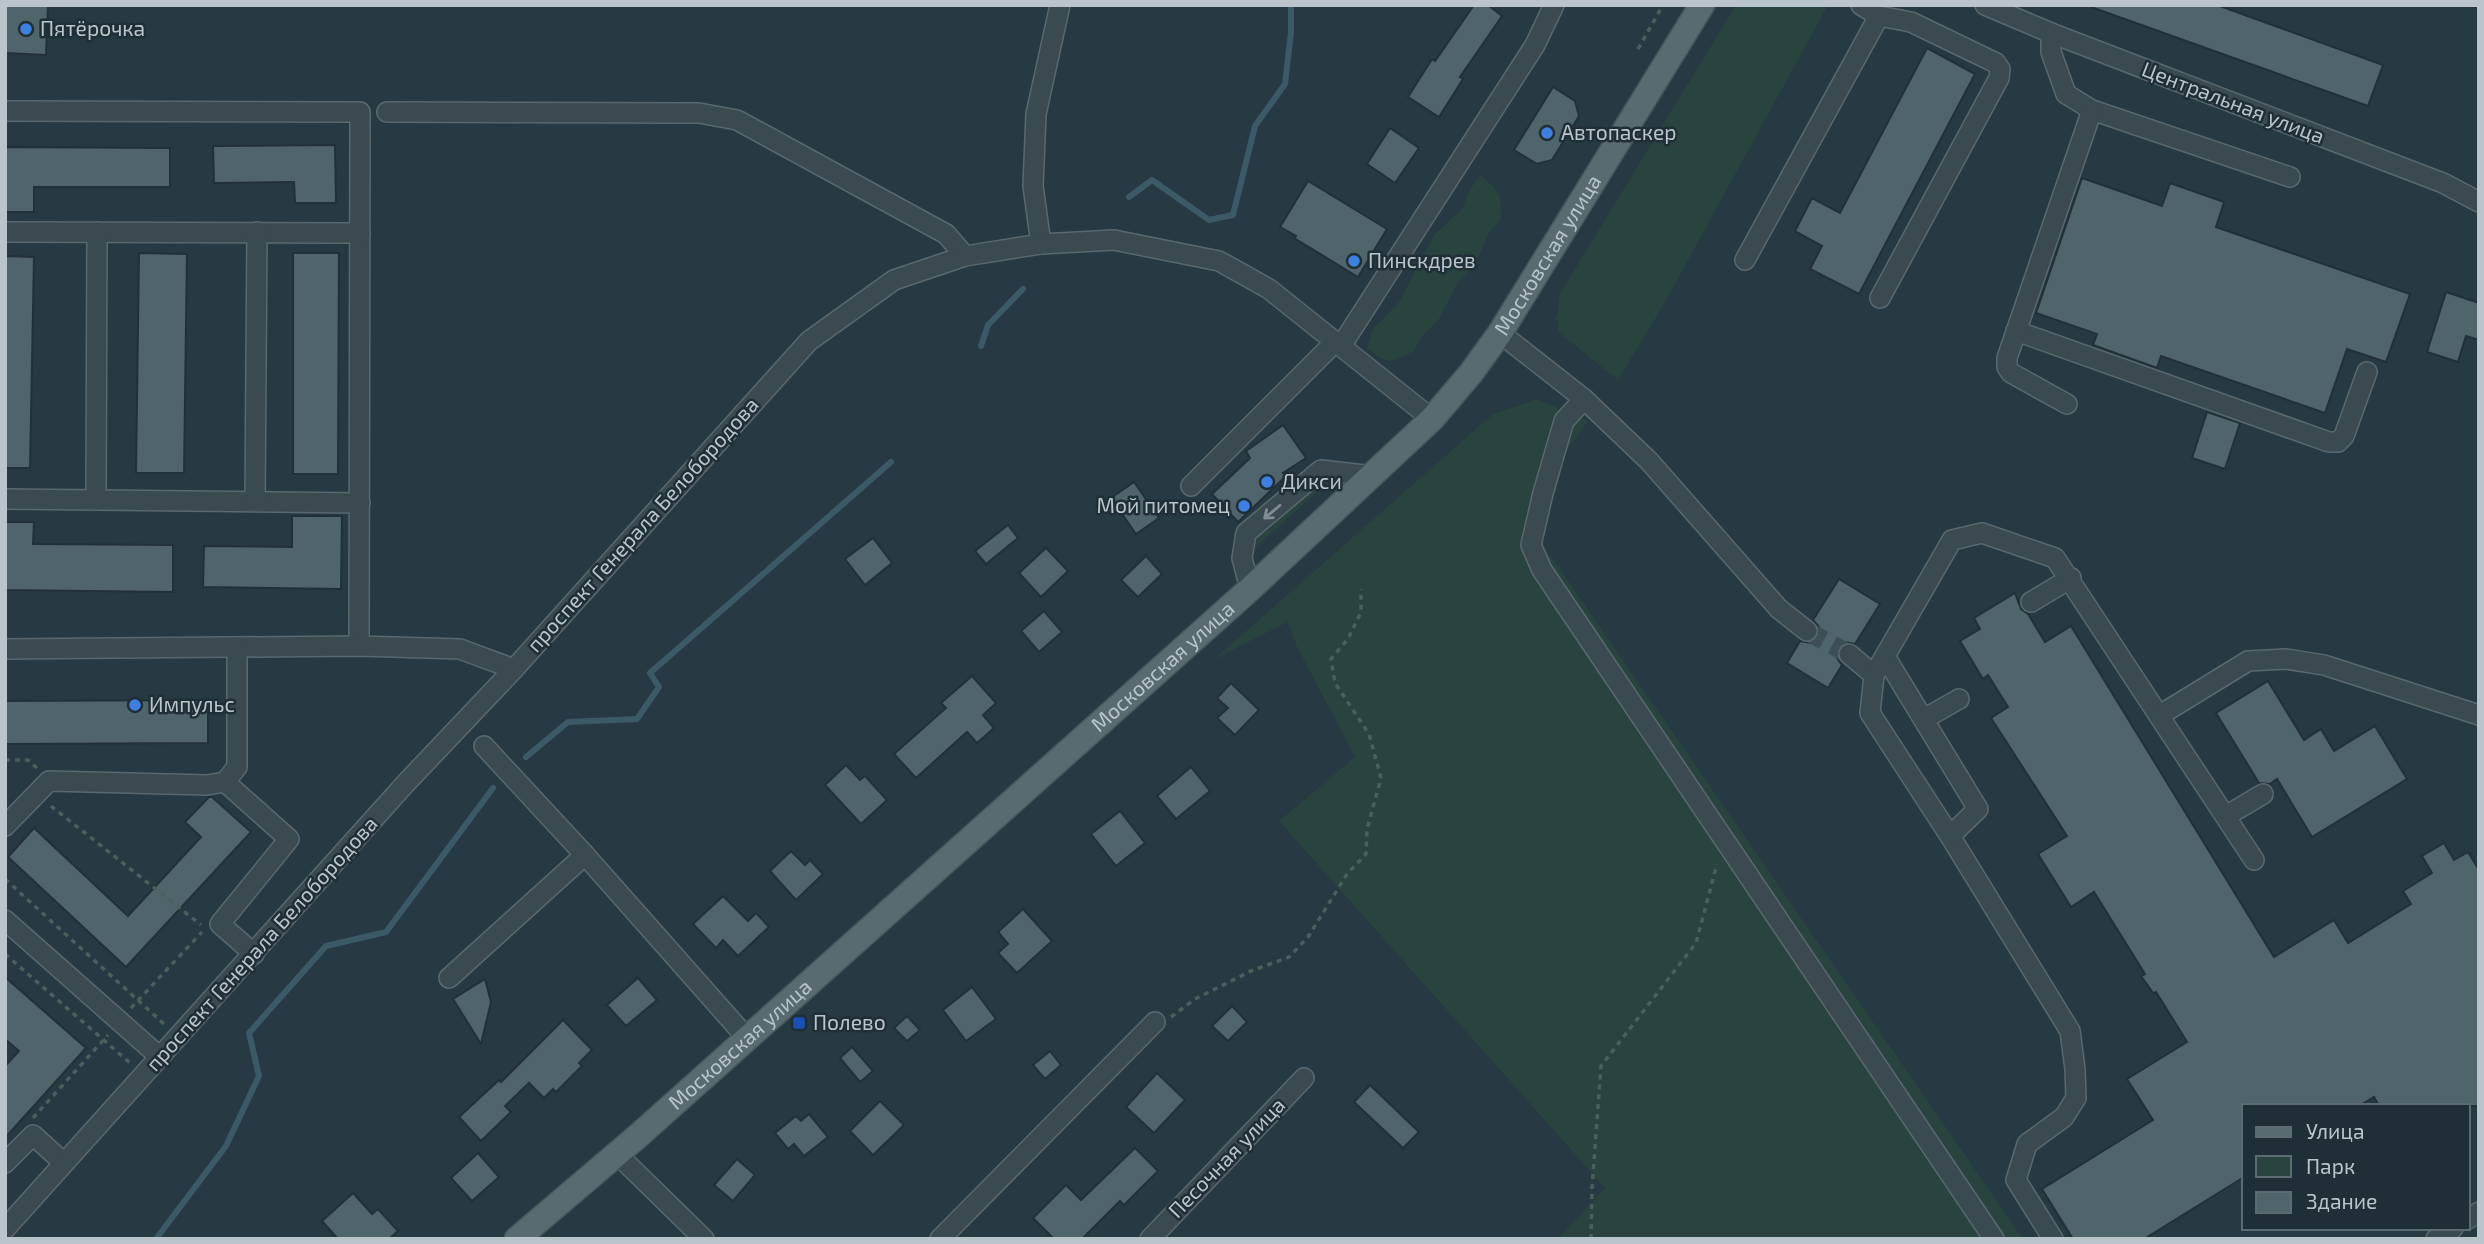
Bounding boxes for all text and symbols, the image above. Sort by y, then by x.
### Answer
place label: Пятёрочка [40,15,145,40]
marker: Пятёрочка [18,21,34,37]
street label: Центральная улица [2138,55,2328,149]
place label: Автопаскер [1561,119,1676,144]
marker: Автопаскер [1539,125,1555,141]
street label: Московская улица [1488,170,1605,339]
place label: Пинскдрев [1368,247,1476,272]
marker: Пинскдрев [1346,253,1362,269]
street label: проспект Генерала Белобородова [521,392,763,656]
place label: Дикси [1281,468,1342,493]
marker: Дикси [1259,474,1275,490]
place label: Мой питомец [1097,492,1230,517]
marker: Мой питомец [1236,498,1252,514]
one-way arrow [1263,504,1281,520]
street label: Московская улица [1085,595,1239,736]
place label: Импульс [149,691,235,717]
marker: Импульс [127,697,143,713]
street label: проспект Генерала Белобородова [140,811,382,1075]
street label: Московская улица [662,973,816,1114]
place label: Полево [813,1009,886,1034]
marker: Полево [791,1015,807,1031]
street label: Песочная улица [1162,1092,1290,1223]
legend [2242,1104,2470,1230]
text: Улица [2306,1118,2365,1143]
text: Парк [2306,1153,2355,1178]
text: Здание [2306,1188,2377,1213]

